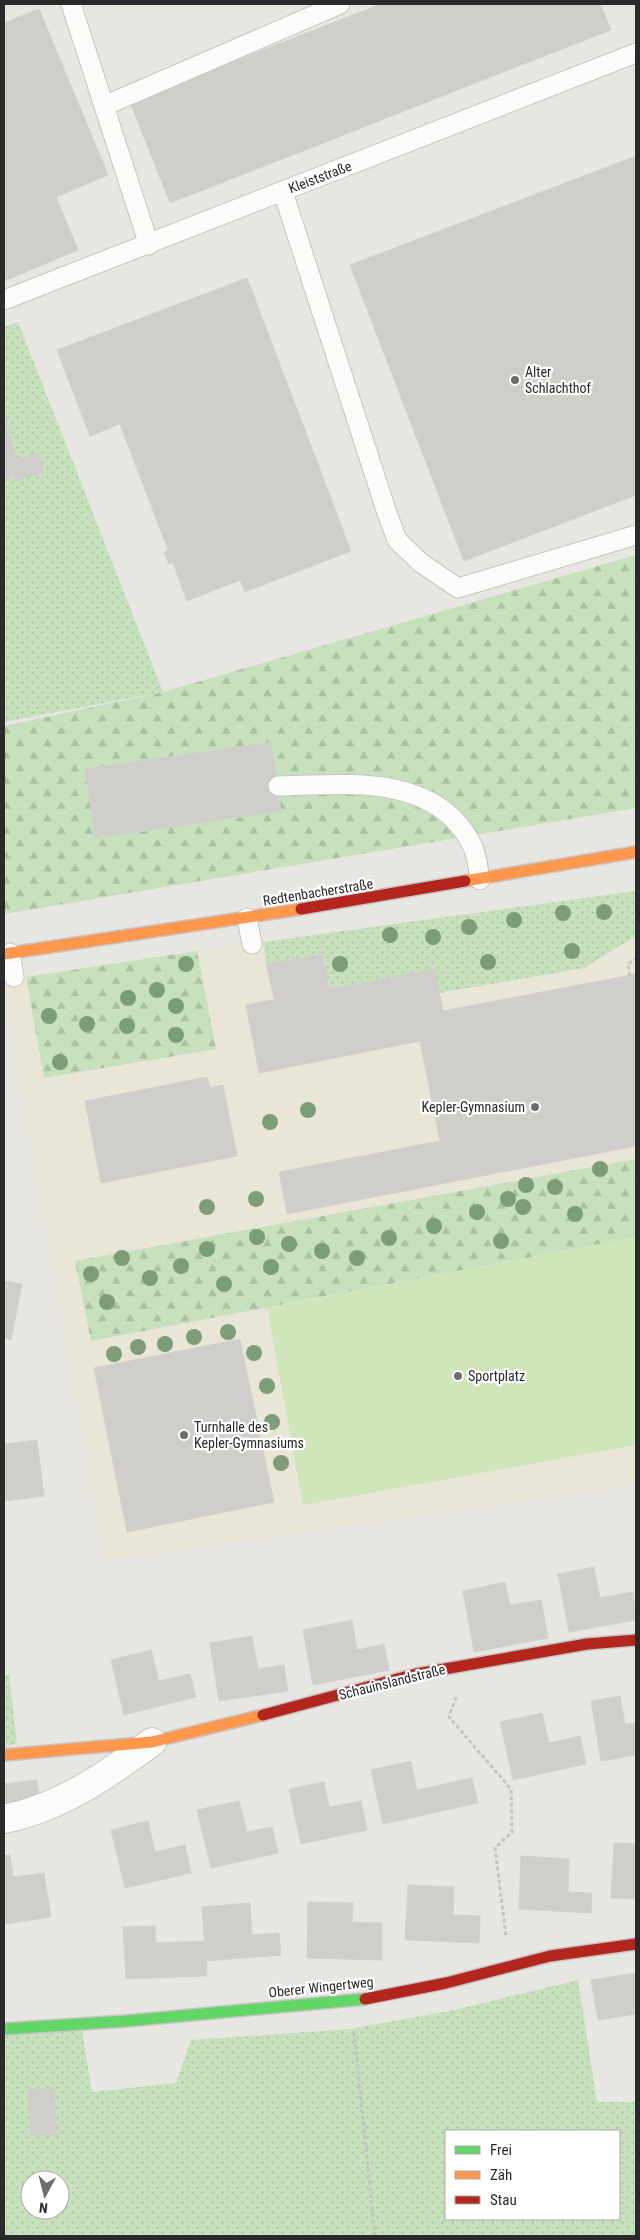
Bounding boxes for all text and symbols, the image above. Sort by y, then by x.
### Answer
street label: Kleiststraße [286,158,354,196]
place label: Alter Schlachthof [525,364,592,396]
marker: Alter Schlachthof [509,374,521,386]
street label: Redtenbacherstraße [262,875,375,909]
place label: Kepler-Gymnasium [422,1099,525,1115]
marker: Kepler-Gymnasium [529,1101,541,1113]
place label: Sportplatz [468,1368,525,1384]
marker: Sportplatz [452,1370,464,1382]
place label: Turnhalle des Kepler-Gymnasiums [194,1419,304,1451]
marker: Turnhalle des Kepler-Gymnasiums [178,1429,190,1441]
street label: Schauinslandstraße [337,1661,447,1703]
street label: Oberer Wingertweg [268,1974,374,2000]
legend [445,2130,620,2220]
text: Frei [490,2141,512,2159]
text: Zäh [490,2166,512,2184]
north arrow [20,2170,70,2220]
text: Stau [490,2191,517,2209]
text: N [38,2199,49,2216]

